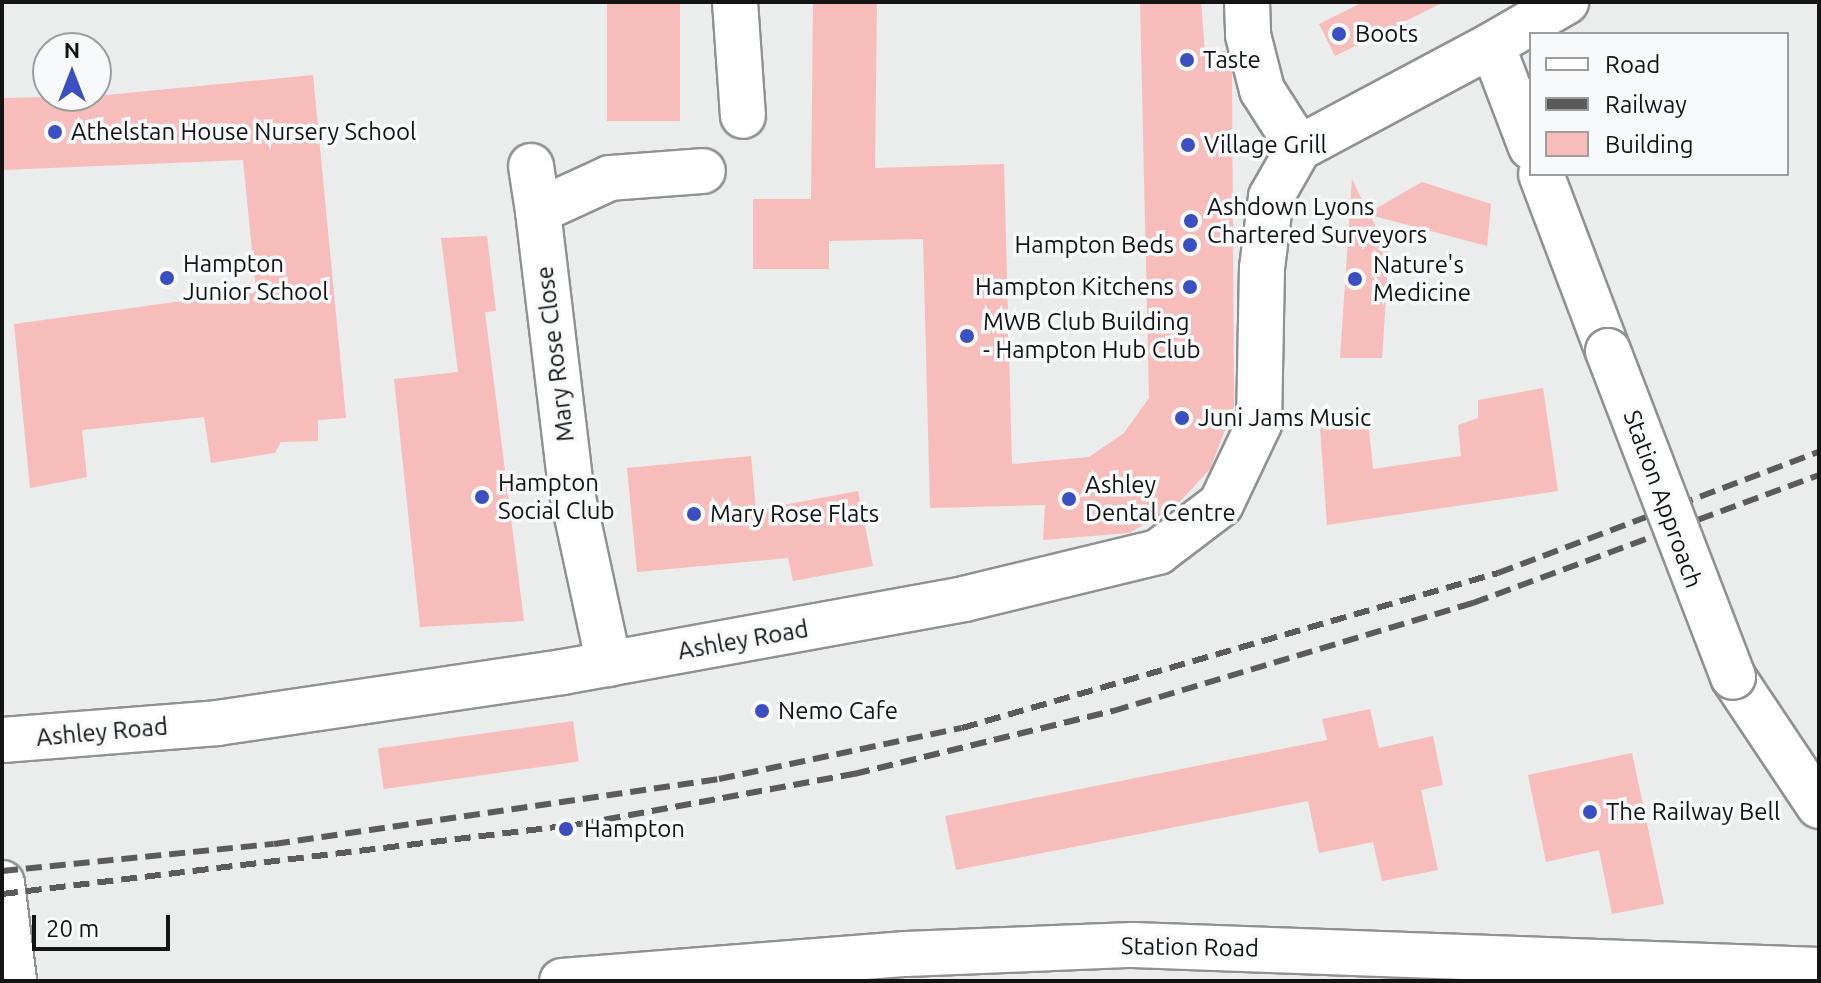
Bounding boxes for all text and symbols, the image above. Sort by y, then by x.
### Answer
place label: Boots [1355,20,1418,48]
marker: Boots [1330,25,1348,43]
north arrow [32,32,112,112]
legend [1529,32,1789,176]
text: N [64,37,80,62]
place label: Taste [1203,46,1261,74]
marker: Taste [1178,51,1196,69]
text: Road [1605,51,1660,78]
text: Railway [1605,91,1687,118]
place label: Athelstan House Nursery School [71,118,416,146]
marker: Athelstan House Nursery School [46,123,64,141]
place label: Village Grill [1204,131,1327,159]
text: Building [1605,131,1693,158]
marker: Village Grill [1179,136,1197,154]
place label: Ashdown Lyons Chartered Surveyors [1207,193,1427,249]
marker: Ashdown Lyons Chartered Surveyors [1182,212,1200,230]
place label: Hampton Beds [1015,231,1174,259]
marker: Hampton Beds [1181,236,1199,254]
place label: Hampton Junior School [183,250,328,306]
place label: Nature's Medicine [1373,251,1471,307]
street label: Mary Rose Close [530,265,580,443]
marker: Nature's Medicine [1344,268,1366,290]
marker: Hampton Junior School [158,269,176,287]
place label: Hampton Kitchens [975,273,1174,301]
marker: Hampton Kitchens [1181,278,1199,296]
place label: MWB Club Building - Hampton Hub Club [983,308,1201,364]
marker: MWB Club Building - Hampton Hub Club [958,327,976,345]
place label: Juni Jams Music [1198,404,1371,432]
street label: Station Approach [1618,406,1708,592]
marker: Juni Jams Music [1173,409,1191,427]
place label: Hampton Social Club [498,469,614,525]
place label: Ashley Dental Centre [1085,471,1236,527]
marker: Hampton Social Club [473,488,491,506]
marker: Ashley Dental Centre [1060,490,1078,508]
place label: Mary Rose Flats [710,500,879,528]
marker: Mary Rose Flats [685,505,703,523]
street label: Ashley Road [676,614,810,666]
place label: Nemo Cafe [778,697,898,725]
marker: Nemo Cafe [753,702,771,720]
street label: Ashley Road [35,712,169,752]
place label: The Railway Bell [1606,798,1780,826]
marker: The Railway Bell [1581,803,1599,821]
place label: Hampton [584,815,685,843]
marker: Hampton [555,818,577,840]
scale bar [36,899,174,949]
text: 20 m [46,915,99,942]
street label: Station Road [1121,931,1259,963]

